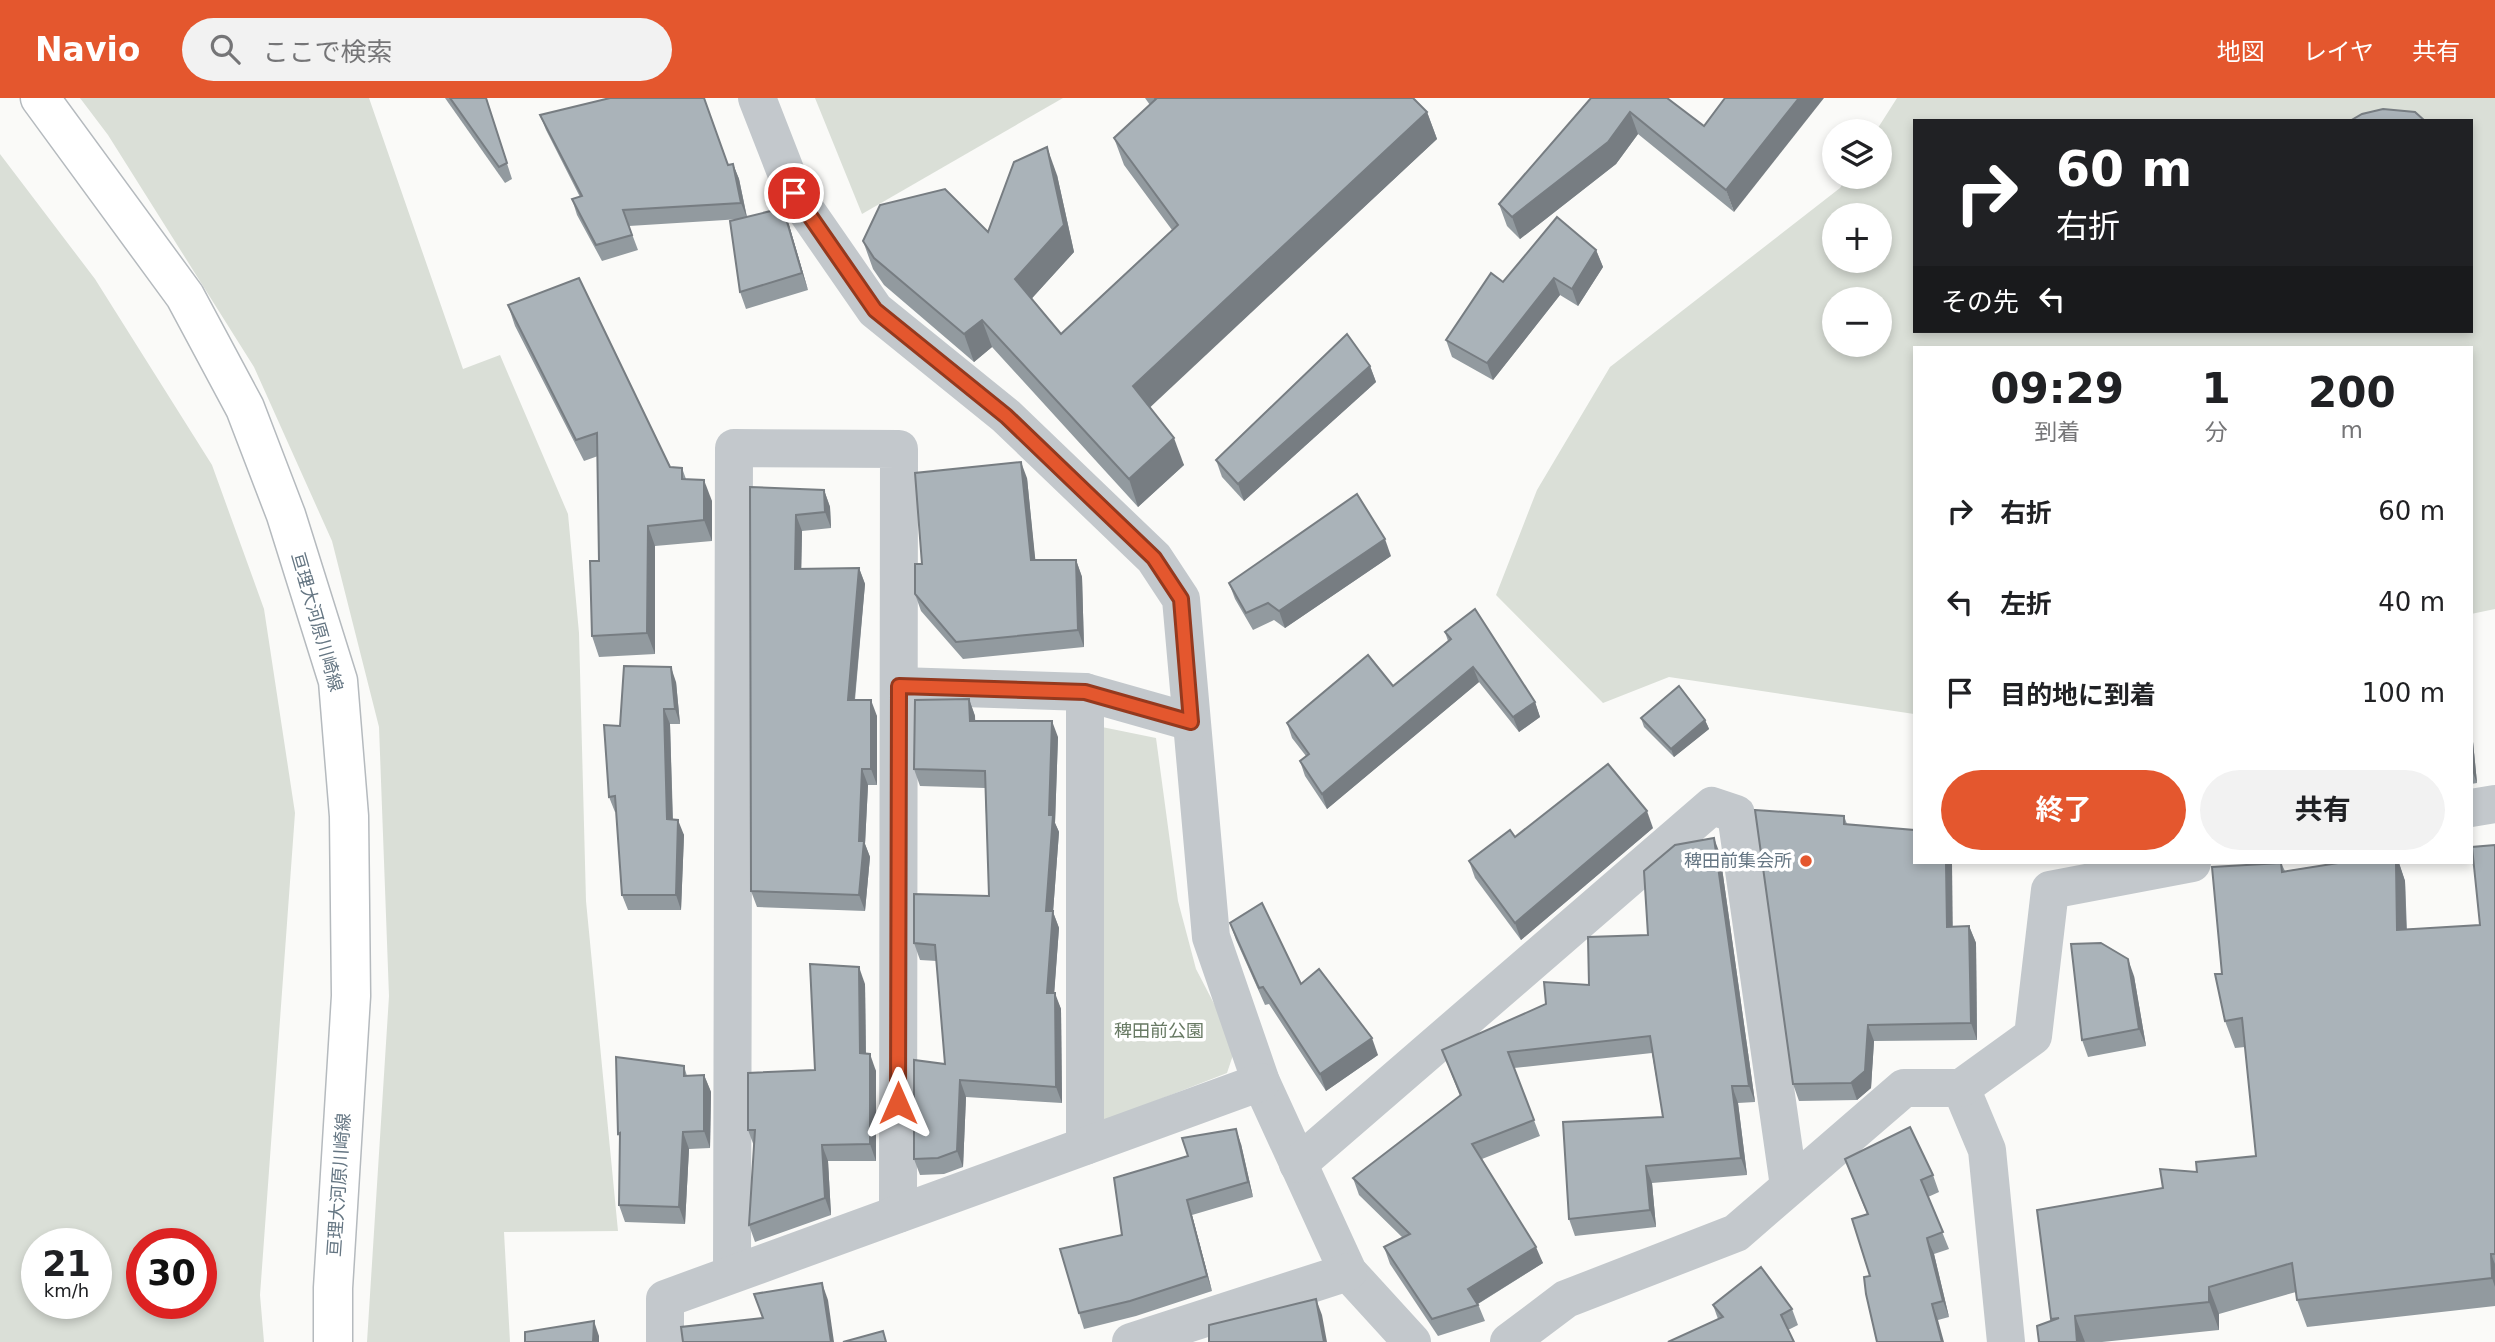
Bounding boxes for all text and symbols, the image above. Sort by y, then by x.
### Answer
search box [182,18,672,81]
text: Navio [35,30,140,69]
icon: search [206,30,244,68]
text: ここで検索 [262,37,392,67]
text: 地図 [2217,38,2265,66]
text: レイヤ [2303,38,2374,66]
text: 共有 [2412,38,2460,66]
map controls [1822,119,1892,357]
button: layers [1822,119,1892,189]
text: 60 m [2056,141,2192,198]
icon: right [1941,147,2032,238]
pin [764,163,824,223]
icon: arrive [775,174,813,212]
button: + [1822,203,1892,273]
text: 右折 [2056,207,2120,245]
icon: left [2033,280,2071,318]
button: − [1822,287,1892,357]
text: その先 [1941,287,2019,317]
text: 09:29 [1990,364,2124,413]
text: 1 [2201,364,2231,413]
text: 200 [2308,368,2396,417]
text: m [2341,417,2363,443]
text: 到着 [2034,419,2080,445]
text: 分 [2205,419,2228,445]
icon: right [1941,492,1979,530]
text: 60 m [2378,496,2445,526]
text: 右折 [2000,498,2052,528]
street label: 亘理大河原川崎線 [288,550,347,694]
icon: left [1941,583,1979,621]
text: 40 m [2378,587,2445,617]
text: 左折 [2000,589,2052,619]
icon: arrive [1941,674,1979,712]
text: 100 m [2362,678,2445,708]
text: 目的地に到着 [2000,680,2156,710]
button: 終了 [1941,770,2186,850]
button: 共有 [2200,770,2445,850]
place label: 稗田前集会所 [1684,850,1792,871]
marker: 稗田前集会所 [1798,853,1814,869]
park label: 稗田前公園 [1114,1020,1204,1041]
position arrow [861,1066,935,1140]
street label: 亘理大河原川崎線 [323,1112,354,1258]
speed limit sign: 30 [126,1228,217,1319]
text: 21 [42,1244,91,1284]
text: km/h [44,1280,89,1301]

